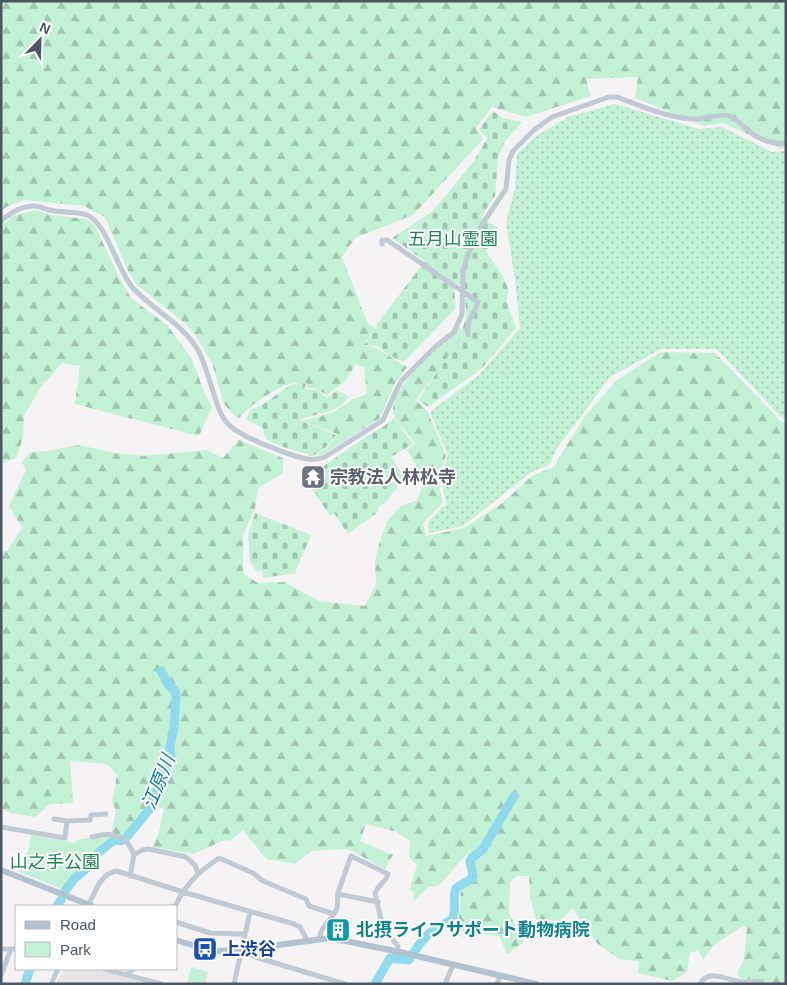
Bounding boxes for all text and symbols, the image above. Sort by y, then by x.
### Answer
north arrow [15,15,65,65]
text: N [37,19,53,37]
park label: 五月山霊園 [408,229,498,249]
temple icon: 宗教法人林松寺 [300,464,326,490]
place label: 宗教法人林松寺 [330,467,456,487]
water label: 江原川 [138,750,180,813]
park label: 山之手公園 [10,852,100,872]
legend [15,905,178,970]
text: Road [60,916,96,933]
building icon: 北摂ライフサポート動物病院 [325,917,351,943]
place label: 北摂ライフサポート動物病院 [356,920,590,940]
bus stop icon: 上渋谷 [192,936,218,962]
place label: 上渋谷 [222,939,276,959]
text: Park [60,941,91,958]

